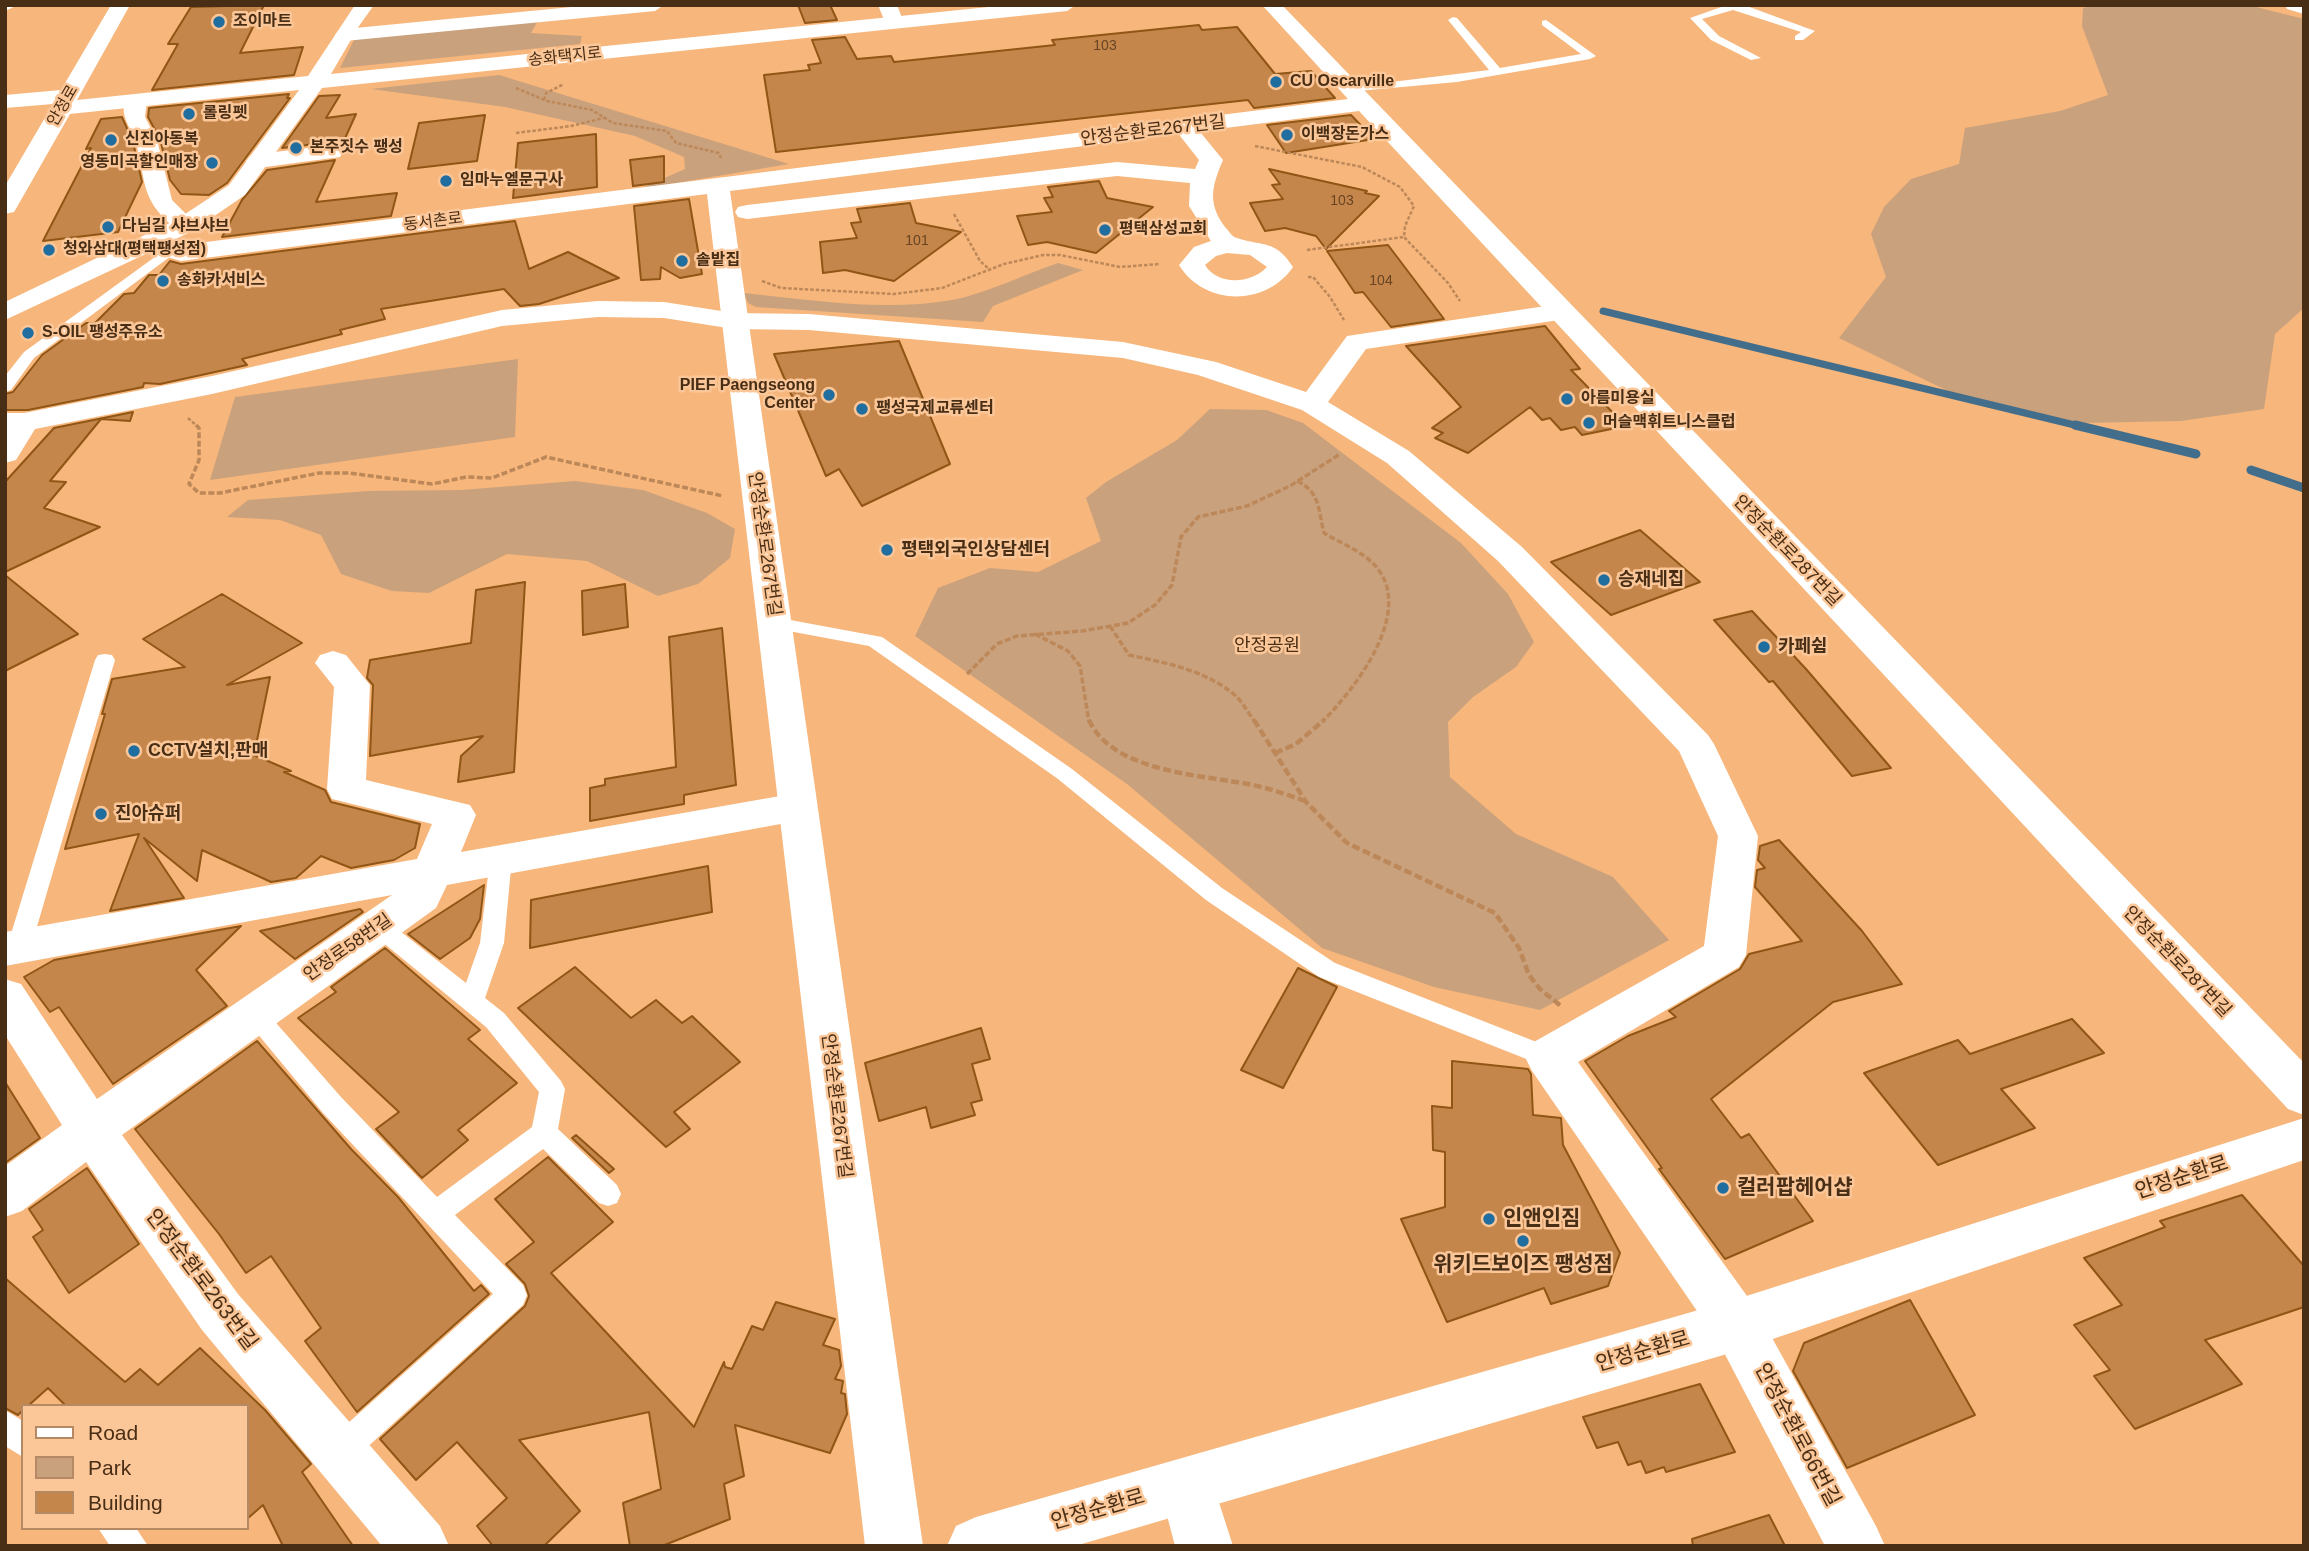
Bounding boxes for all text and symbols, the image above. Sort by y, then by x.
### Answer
place label: 조이마트 [233,12,292,32]
marker: 조이마트 [211,14,227,30]
house number: 103 [1093,38,1117,54]
street label: 송화택지로 [527,44,603,70]
place label: CU Oscarville [1290,72,1394,92]
marker: CU Oscarville [1268,74,1284,90]
street label: 안정로 [44,82,82,130]
place label: 롤링펫 [203,104,247,124]
marker: 롤링펫 [181,106,197,122]
street label: 안정순환로267번길 [1079,111,1227,151]
place label: 이백장돈가스 [1301,125,1389,145]
marker: 이백장돈가스 [1279,127,1295,143]
place label: 신진아동복 [125,130,199,150]
marker: 신진아동복 [103,132,119,148]
place label: 본주짓수 팽성 [310,138,403,158]
marker: 본주짓수 팽성 [288,140,304,156]
place label: 영동미곡할인매장 [80,153,198,173]
marker: 영동미곡할인매장 [204,155,220,171]
place label: 임마누엘문구사 [460,171,563,191]
marker: 임마누엘문구사 [438,173,454,189]
house number: 103 [1330,193,1354,209]
street label: 동서촌로 [403,209,463,235]
place label: 다님길 샤브샤브 [122,217,229,237]
marker: 다님길 샤브샤브 [100,219,116,235]
place label: 평택삼성교회 [1119,220,1207,240]
marker: 평택삼성교회 [1097,222,1113,238]
house number: 101 [905,233,929,249]
place label: 청와삼대(평택팽성점) [63,240,206,260]
marker: 청와삼대(평택팽성점) [41,242,57,258]
place label: 솔밭집 [696,251,740,271]
marker: 솔밭집 [674,253,690,269]
place label: 송화카서비스 [177,271,265,291]
marker: 송화카서비스 [155,273,171,289]
house number: 104 [1369,273,1393,289]
place label: S-OIL 팽성주유소 [42,323,163,343]
marker: S-OIL 팽성주유소 [20,325,36,341]
place label: PIEF Paengseong Center [680,376,815,414]
marker: PIEF Paengseong Center [821,387,837,403]
place label: 아름미용실 [1581,389,1655,409]
marker: 아름미용실 [1559,391,1575,407]
place label: 팽성국제교류센터 [876,399,994,419]
marker: 팽성국제교류센터 [854,401,870,417]
place label: 머슬맥휘트니스클럽 [1603,413,1735,433]
marker: 머슬맥휘트니스클럽 [1581,415,1597,431]
street label: 안정순환로267번길 [743,470,785,618]
street label: 안정순환로287번길 [1729,491,1845,611]
place label: 평택외국인상담센터 [901,539,1050,561]
marker: 평택외국인상담센터 [879,542,895,558]
place label: 승재네집 [1618,569,1684,591]
marker: 승재네집 [1596,572,1612,588]
park label: 안정공원 [1234,635,1300,657]
place label: 카페쉼 [1778,636,1828,658]
marker: 카페쉼 [1756,639,1772,655]
place label: CCTV설치,판매 [148,740,268,762]
marker: CCTV설치,판매 [126,743,142,759]
place label: 진아슈퍼 [115,803,181,825]
marker: 진아슈퍼 [93,806,109,822]
street label: 안정순환로287번길 [2119,902,2235,1022]
street label: 안정로58번길 [300,910,396,986]
street label: 안정순환로267번길 [816,1032,856,1180]
street label: 안정순환로 [2132,1151,2232,1205]
place label: 컬러팝헤어샵 [1737,1175,1853,1201]
marker: 컬러팝헤어샵 [1715,1180,1731,1196]
street label: 안정순환로263번길 [140,1204,262,1356]
place label: 인앤인짐 [1503,1206,1580,1232]
marker: 인앤인짐 [1481,1211,1497,1227]
marker: 위키드보이즈 팽성점 [1515,1233,1531,1249]
place label: 위키드보이즈 팽성점 [1433,1252,1613,1278]
street label: 안정순환로 [1593,1327,1693,1377]
street label: 안정순환로66번길 [1749,1359,1845,1511]
legend [21,1404,248,1530]
text: Road [88,1421,138,1444]
text: Park [88,1456,131,1479]
street label: 안정순환로 [1048,1485,1148,1535]
text: Building [88,1491,163,1514]

